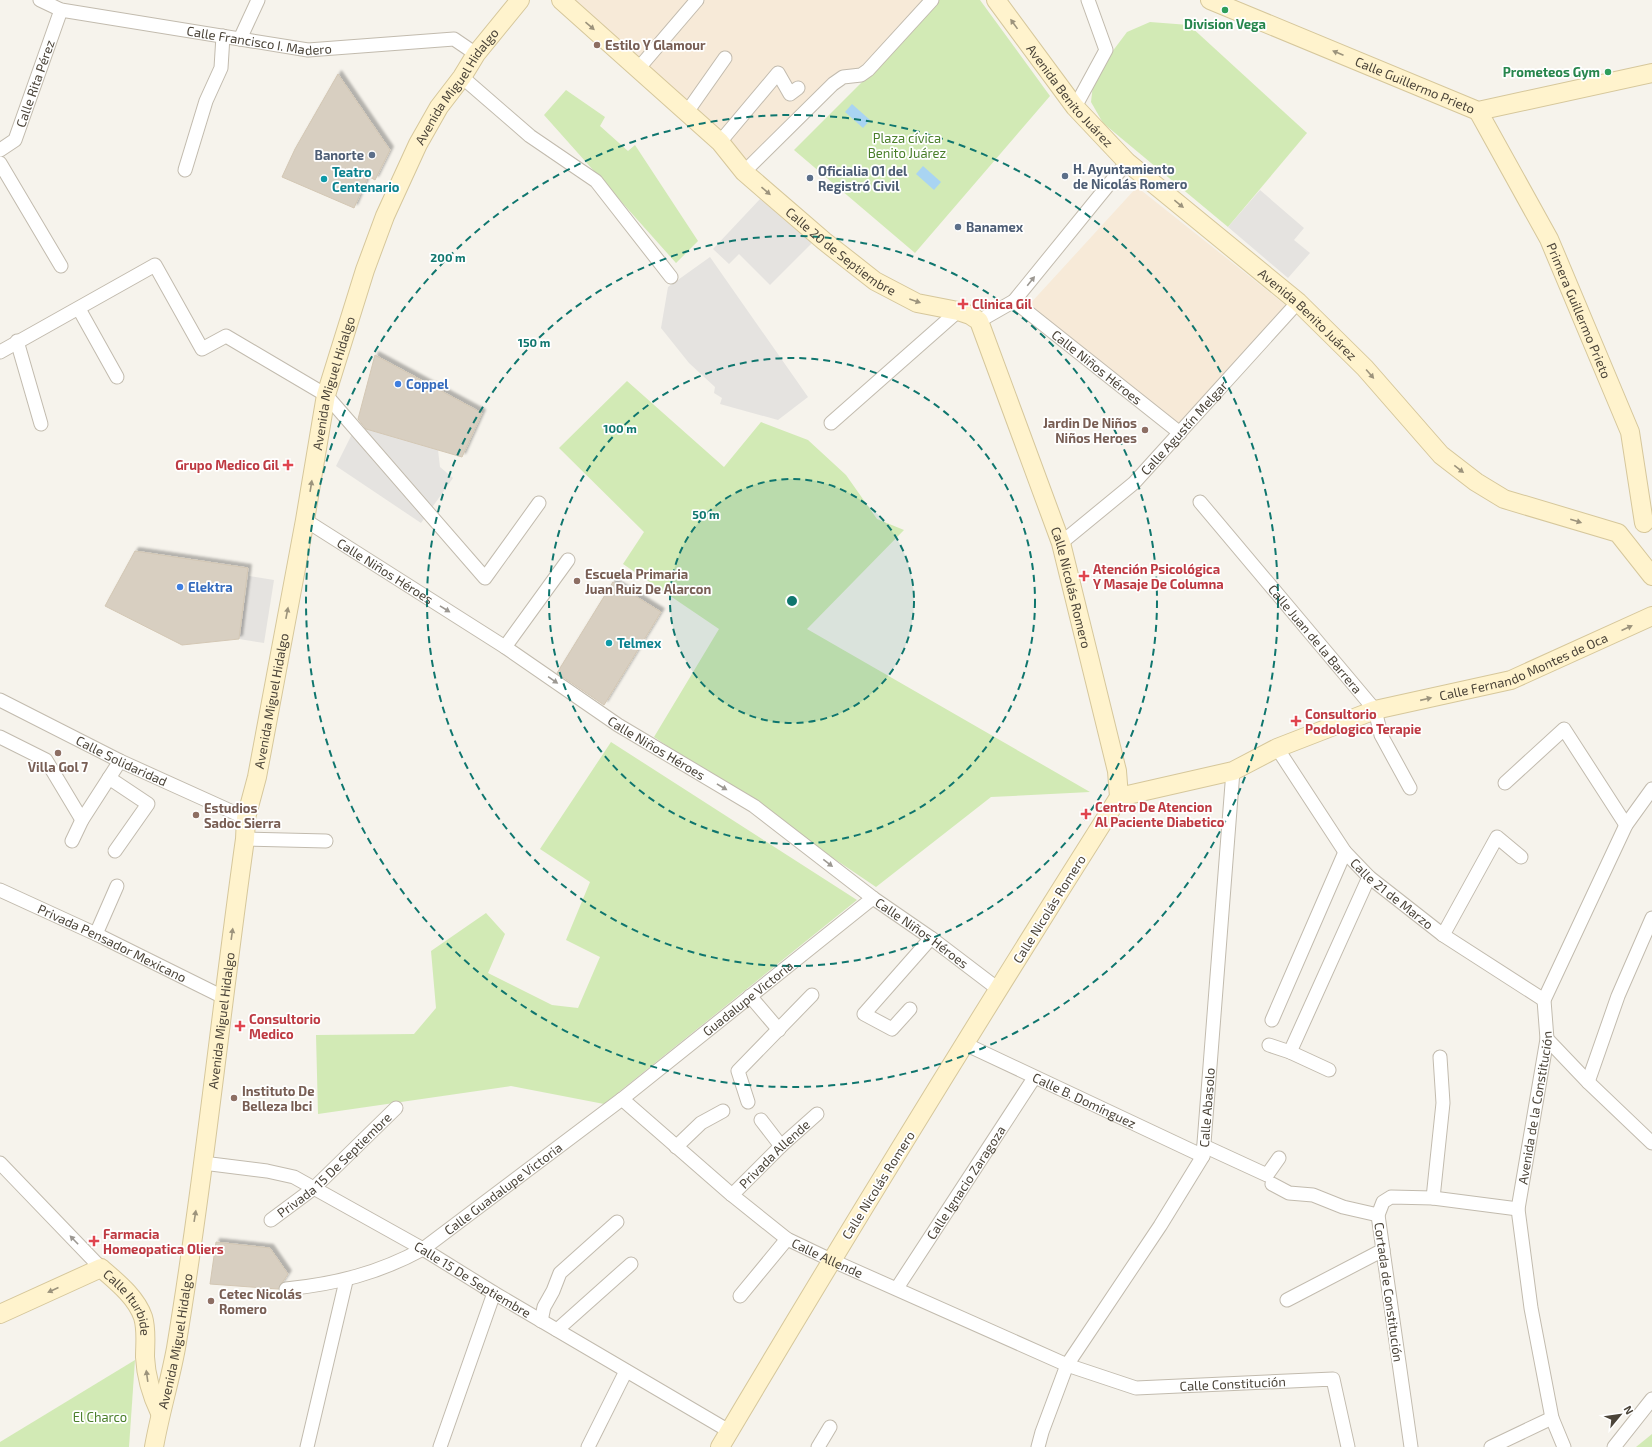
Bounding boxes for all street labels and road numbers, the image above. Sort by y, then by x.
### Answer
street label: Calle Francisco I. Madero [186,22,332,58]
street label: Avenida Miguel Hidalgo [411,25,502,147]
street label: Calle Rita Pérez [12,38,58,129]
street label: Avenida Benito Juárez [1023,41,1117,150]
street label: Calle Guillermo Prieto [1353,53,1477,117]
street label: Calle 20 de Septiembre [782,204,899,299]
street label: Primera Guillermo Prieto [1543,240,1615,381]
street label: Avenida Benito Juárez [1255,265,1360,363]
street label: Avenida Miguel Hidalgo [309,314,358,451]
street label: Calle Niños Héroes [1049,326,1145,408]
street label: Calle Agustín Melgar [1137,377,1231,478]
street label: Calle Nicolás Romero [1048,524,1095,650]
street label: Calle Niños Héroes [334,534,436,607]
street label: Calle Juan de la Barrera [1265,581,1366,697]
street label: Calle Fernando Montes de Oca [1438,629,1610,704]
street label: Avenida Miguel Hidalgo [251,632,292,770]
street label: Calle Niños Héroes [605,712,708,783]
street label: Calle Solidaridad [73,732,170,789]
street label: Calle Nicolás Romero [1009,852,1089,966]
street label: Calle 21 de Marzo [1347,855,1436,932]
street label: Calle Niños Héroes [872,894,972,972]
street label: Privada Pensador Mexicano [35,900,189,986]
street label: Avenida Miguel Hidalgo [205,951,238,1090]
street label: Guadalupe Victoria [699,957,796,1039]
street label: Avenida de la Constitución [1514,1030,1555,1186]
street label: Calle Abasolo [1196,1067,1218,1148]
street label: Calle B. Domínguez [1030,1069,1139,1131]
street label: Privada 15 De Septiembre [274,1109,395,1221]
street label: Privada Allende [735,1116,813,1192]
street label: Calle Ignacio Zaragoza [923,1123,1009,1242]
street label: Calle Nicolás Romero [838,1128,918,1242]
street label: Calle Guadalupe Victoria [441,1139,565,1238]
street label: Cortada de Constitución [1371,1221,1407,1363]
street label: Calle Allende [789,1234,865,1281]
street label: Calle 15 De Septiembre [412,1238,534,1321]
street label: Calle Iturbide [100,1266,154,1336]
street label: Avenida Miguel Hidalgo [154,1272,196,1411]
street label: Calle Constitución [1179,1373,1286,1394]

